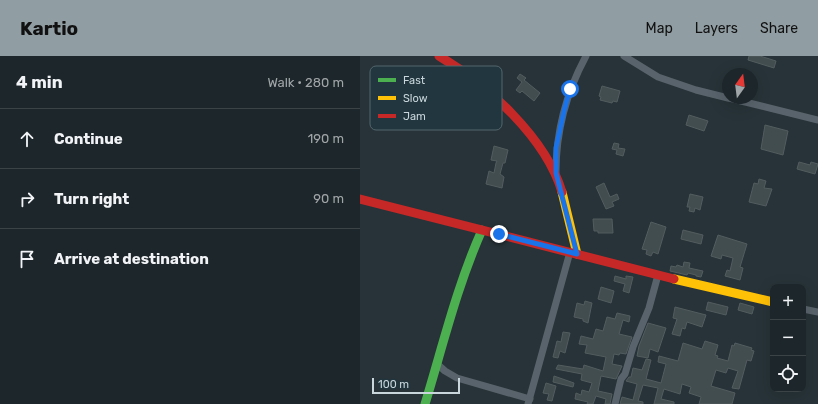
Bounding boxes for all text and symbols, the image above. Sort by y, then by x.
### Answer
text: Kartio [20,17,78,40]
text: Map [646,20,673,37]
text: Layers [695,20,738,37]
text: Share [760,20,798,37]
legend [370,66,502,130]
north arrow [722,68,758,104]
text: 4 min [16,72,63,92]
text: Fast [403,74,426,87]
text: Walk · 280 m [267,75,344,90]
route start [561,80,579,98]
text: Slow [403,92,428,105]
text: Jam [403,110,426,123]
icon: ahead [16,128,38,150]
text: Continue [54,130,123,148]
text: 190 m [308,131,344,146]
icon: right [16,188,38,210]
text: Turn right [54,190,129,208]
text: 90 m [313,191,344,206]
route end [490,225,508,243]
icon: arrive [16,248,38,270]
text: Arrive at destination [54,250,209,268]
map controls [770,284,806,392]
button: + [770,284,806,320]
button: − [770,320,806,356]
button: locate [770,356,806,392]
scale bar [372,376,460,395]
text: 100 m [378,378,409,391]

